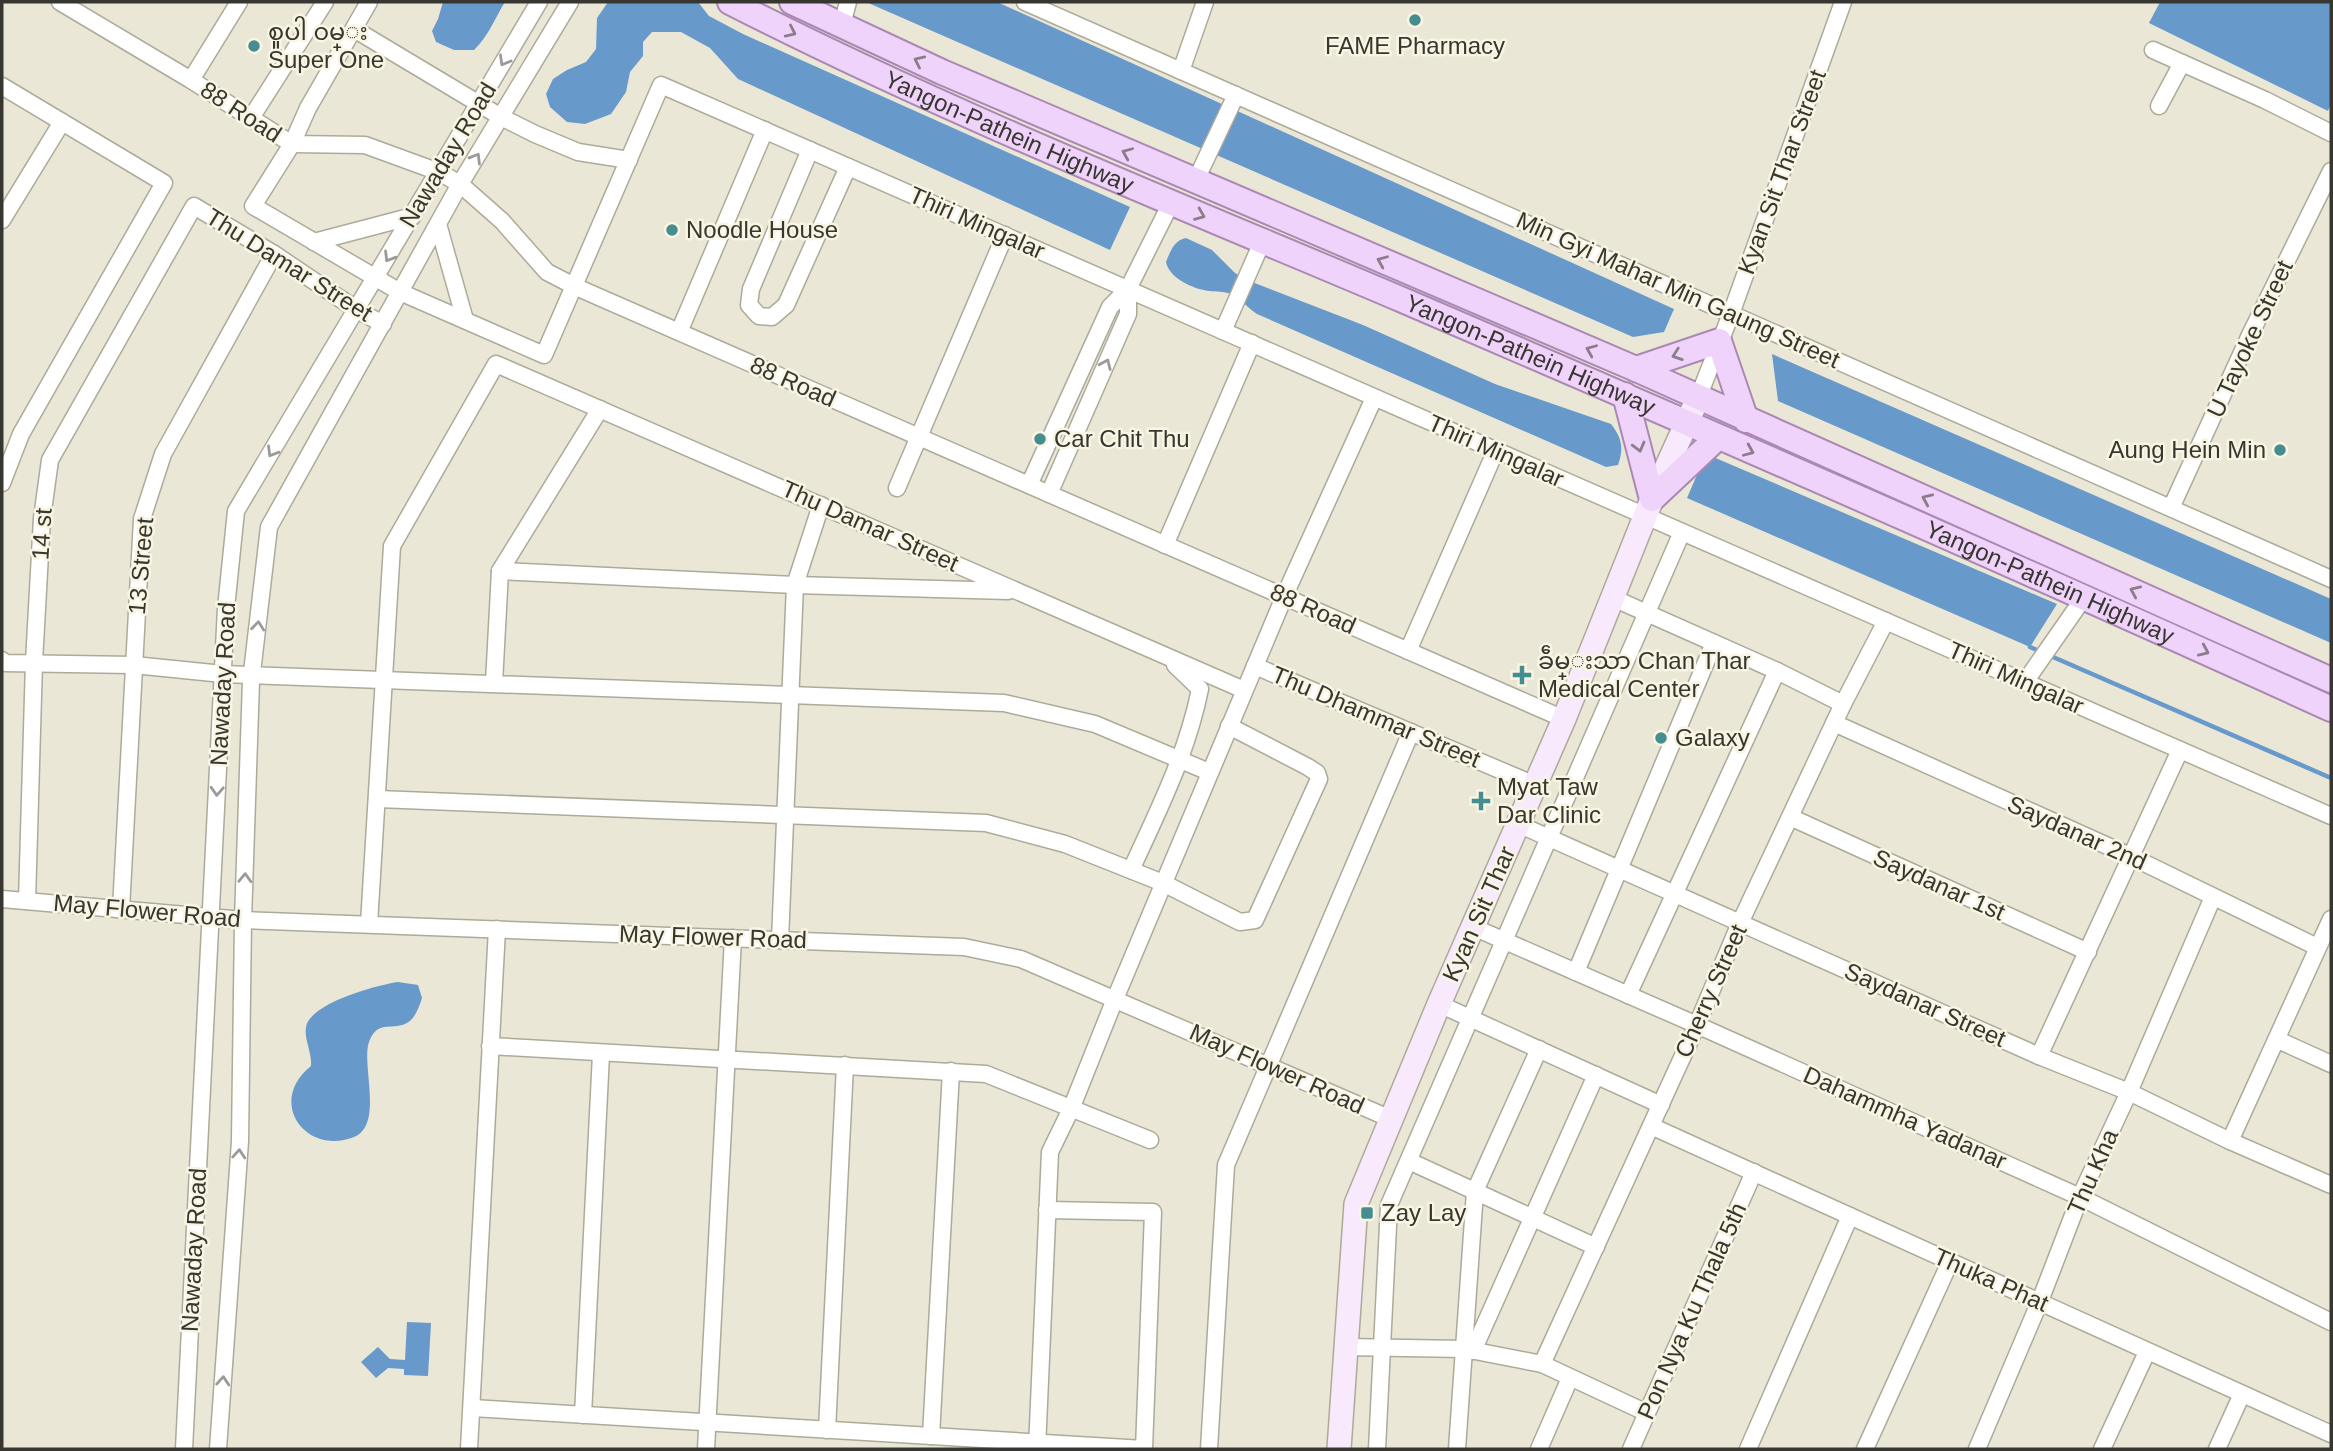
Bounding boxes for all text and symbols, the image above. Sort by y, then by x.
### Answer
marker: FAME Pharmacy [1407,12,1423,28]
place label: စူပါ ၀မ္း Super One [268,16,384,73]
one-way arrow [784,24,796,38]
place label: FAME Pharmacy [1325,32,1505,59]
marker: စူပါ ၀မ္း Super One [246,38,262,54]
one-way arrow [499,53,512,66]
one-way arrow [914,56,926,70]
street label: Yangon-Pathein Highway [880,65,1138,198]
street label: Kyan Sit Thar Street [1732,66,1831,278]
street label: 88 Road [196,76,287,148]
street label: Nawaday Road [394,77,501,232]
one-way arrow [1122,147,1134,161]
one-way arrow [468,153,481,165]
street label: Thiri Mingalar [905,181,1049,264]
street label: Thu Damar Street [201,203,378,327]
one-way arrow [1193,206,1205,220]
street label: Min Gyi Mahar Min Gaung Street [1512,206,1844,373]
place label: Noodle House [686,216,838,243]
marker: Noodle House [664,222,680,238]
one-way arrow [384,249,397,262]
one-way arrow [1376,255,1388,269]
street label: U Tayoke Street [2201,256,2298,422]
street label: Yangon-Pathein Highway [1402,289,1660,420]
one-way arrow [1586,344,1598,358]
one-way arrow [1672,347,1684,361]
street label: 88 Road [746,351,840,412]
one-way arrow [1098,359,1112,372]
street label: Thiri Mingalar [1424,409,1568,492]
place label: Car Chit Thu [1054,425,1190,452]
marker: Car Chit Thu [1032,431,1048,447]
place label: Aung Hein Min [2109,436,2266,463]
one-way arrow [1631,440,1645,452]
marker: Aung Hein Min [2272,442,2288,458]
one-way arrow [1742,443,1754,457]
one-way arrow [267,444,280,457]
street label: Thu Damar Street [778,474,963,577]
one-way arrow [1922,494,1934,508]
street label: 14 st [26,507,57,561]
street label: Yangon-Pathein Highway [1922,515,2178,649]
street label: 13 Street [123,516,158,616]
street label: 88 Road [1266,578,1360,639]
one-way arrow [2130,585,2142,599]
street label: Nawaday Road [205,601,240,767]
one-way arrow [250,620,265,632]
street label: Thiri Mingalar [1944,636,2088,719]
one-way arrow [2197,643,2209,657]
place label: ခဵမ္းသာ Chan Thar Medical Center [1538,645,1751,702]
street label: Thu Dhammar Street [1268,660,1485,773]
marker: ခဵမ္းသာ Chan Thar Medical Center [1512,665,1532,685]
place label: Galaxy [1675,724,1750,751]
marker: Galaxy [1653,730,1669,746]
place label: Myat Taw Dar Clinic [1497,773,1601,828]
one-way arrow [209,786,224,797]
street label: Saydanar 2nd [2003,790,2151,875]
marker: Myat Taw Dar Clinic [1471,791,1491,811]
street label: Kyan Sit Thar [1437,842,1520,986]
street label: Saydanar 1st [1869,843,2010,926]
one-way arrow [237,872,252,883]
street label: May Flower Road [52,889,242,932]
street label: May Flower Road [619,920,807,953]
street label: Cherry Street [1669,920,1752,1061]
street label: Saydanar Street [1840,957,2010,1052]
street label: May Flower Road [1186,1018,1369,1119]
street label: Dahammha Yadanar [1800,1061,2011,1174]
street label: Thu Kha [2062,1124,2124,1219]
one-way arrow [231,1149,246,1160]
street label: Nawaday Road [176,1167,211,1333]
street label: Pon Nya Ku Thala 5th [1632,1198,1752,1423]
place label: Zay Lay [1381,1199,1466,1226]
marker: Zay Lay [1359,1205,1375,1221]
street label: Thuka Phat [1930,1242,2053,1317]
one-way arrow [215,1375,230,1386]

